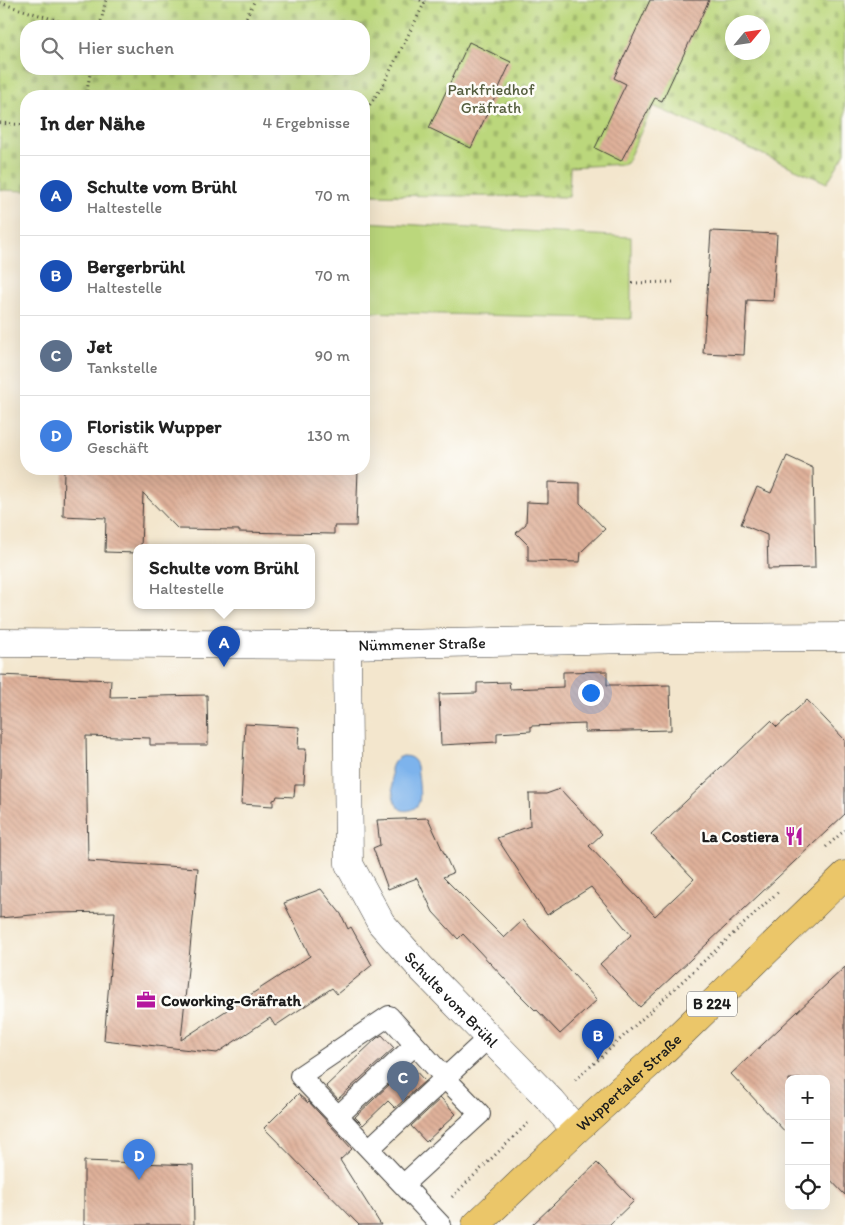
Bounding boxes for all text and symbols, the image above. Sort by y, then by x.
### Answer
north arrow [725,15,770,60]
search box [20,20,370,75]
icon: search [38,34,66,62]
text: Hier suchen [78,36,174,59]
park label: Parkfriedhof Gräfrath [448,80,535,117]
text: In der Nähe [40,110,145,135]
text: 4 Ergebnisse [262,113,350,132]
text: Schulte vom Brühl [87,175,237,198]
text: A [51,186,61,205]
text: 70 m [315,186,350,205]
text: Haltestelle [87,198,162,217]
text: Bergerbrühl [87,255,185,278]
text: B [51,266,61,285]
text: 70 m [315,266,350,285]
text: Haltestelle [87,278,162,297]
text: Jet [87,335,113,358]
text: C [51,346,61,365]
text: 90 m [315,346,350,365]
text: Tankstelle [87,358,158,377]
text: Floristik Wupper [87,415,221,438]
text: D [51,426,61,445]
text: 130 m [307,426,350,445]
text: Geschäft [87,438,149,457]
popup [133,544,315,609]
text: Schulte vom Brühl [149,556,299,579]
text: Haltestelle [149,579,224,598]
pin: A [208,626,240,667]
street label: Nümmener Straße [358,633,486,654]
your location [578,680,604,706]
restaurant icon: La Costiera [783,825,805,847]
place label: La Costiera [702,827,779,846]
street label: Schulte vom Brühl [401,947,503,1051]
office icon: Coworking-Gräfrath [135,989,157,1011]
place label: Coworking-Gräfrath [161,991,301,1011]
road number: B 224 [687,992,737,1016]
pin: B [582,1019,614,1060]
street label: Wuppertaler Straße [572,1029,685,1135]
pin: C [387,1061,419,1102]
map controls [785,1075,830,1210]
button: + [785,1075,830,1120]
button: − [785,1120,830,1165]
pin: D [123,1139,155,1180]
button: locate [785,1165,830,1210]

